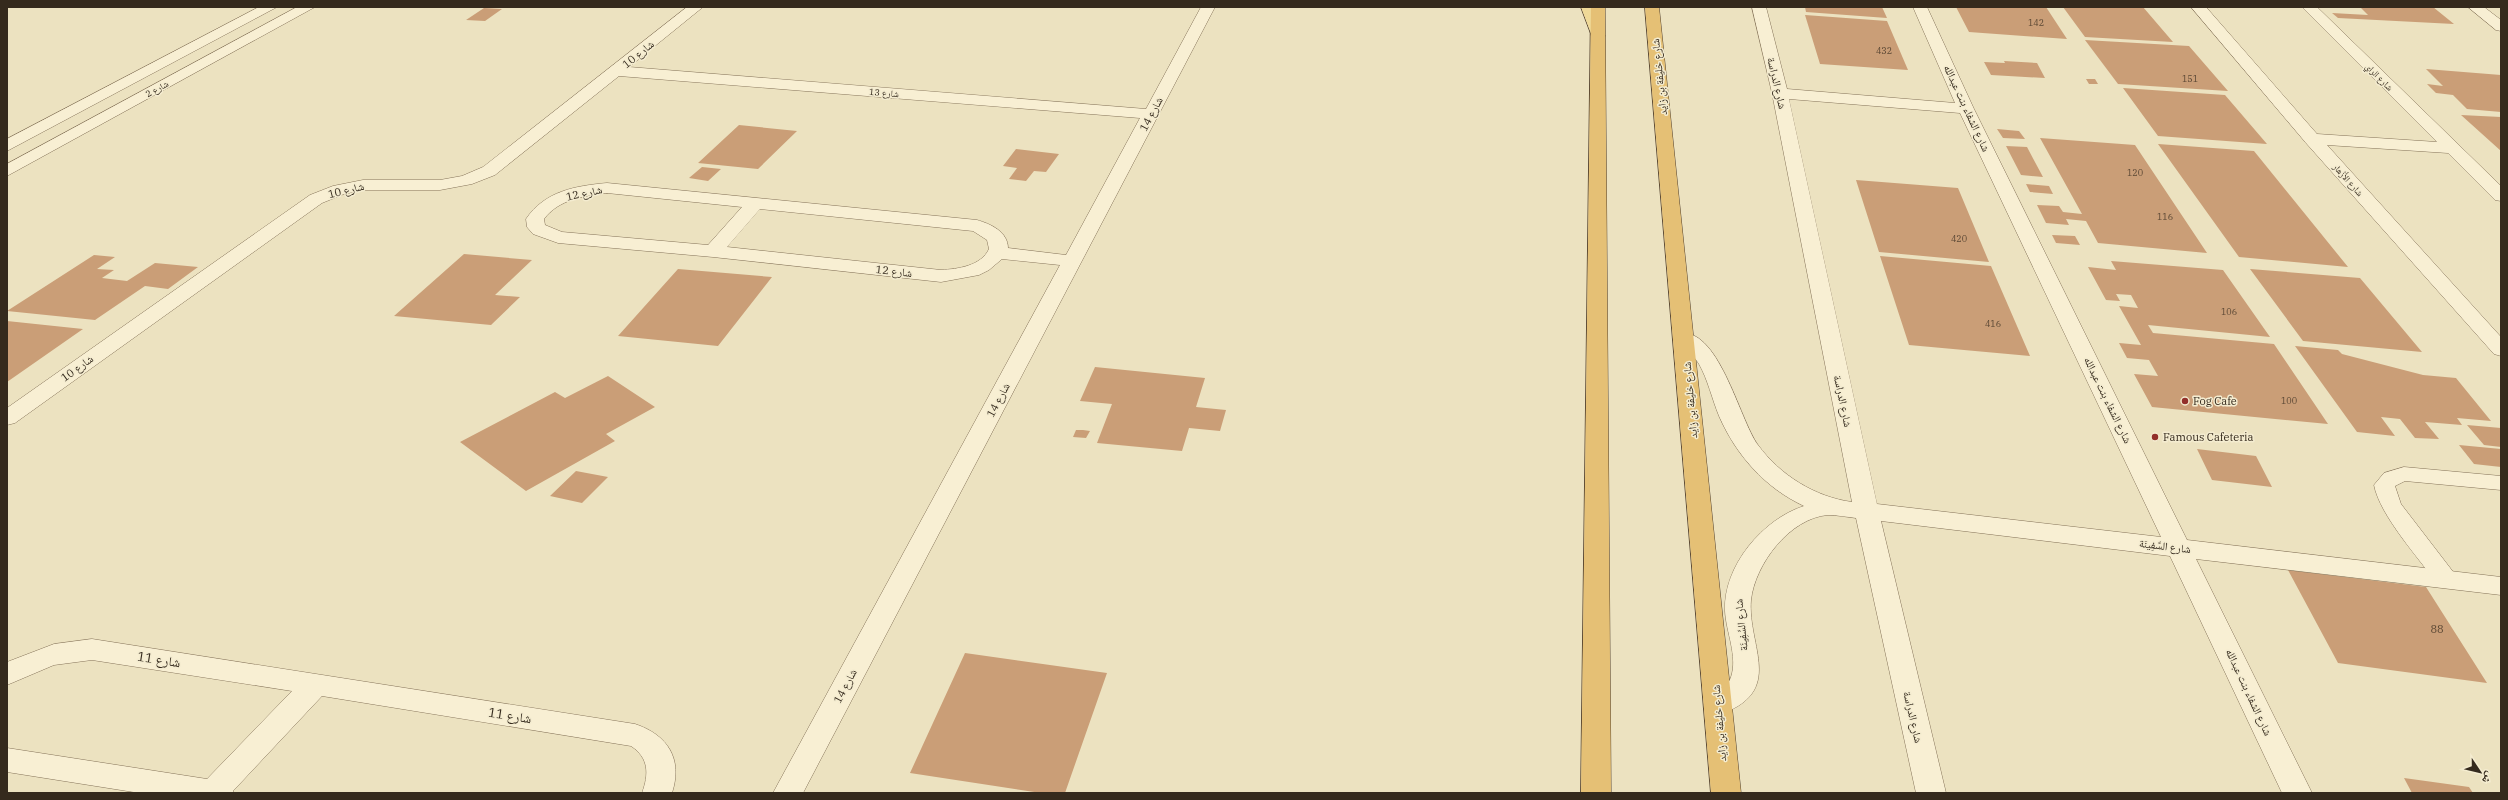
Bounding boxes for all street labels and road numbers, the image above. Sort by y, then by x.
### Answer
street label: شارع 10 [619,37,657,71]
street label: شارع خليفة بن زايد [1648,38,1670,116]
street label: شارع الدراسة [1764,56,1790,110]
street label: شارع الراي [2362,61,2396,94]
street label: شارع الشفاء بنت عبدالله [1941,62,1993,154]
street label: شارع 2 [143,78,171,100]
street label: شارع 13 [869,86,900,100]
street label: شارع 14 [1136,95,1166,133]
street label: شارع الأَزْهار [2330,160,2366,199]
street label: شارع 10 [327,179,365,201]
street label: شارع 12 [565,182,603,204]
street label: شارع 12 [875,262,913,280]
street label: شارع 10 [58,352,96,384]
street label: شارع الشفاء بنت عبدالله [2081,354,2135,446]
street label: شارع خليفة بن زايد [1680,361,1700,439]
street label: شارع الدراسة [1831,374,1855,428]
street label: شارع 14 [983,381,1013,419]
street label: شارع السَّفِينَة [2138,536,2192,556]
street label: شارع السَّفِينَة [1731,598,1751,652]
street label: شارع الشفاء بنت عبدالله [2223,646,2275,738]
street label: شارع 11 [136,648,182,672]
street label: شارع 14 [830,667,860,705]
street label: شارع خليفة بن زايد [1709,684,1729,762]
street label: شارع الدراسة [1900,690,1926,744]
street label: شارع 11 [487,704,533,728]

